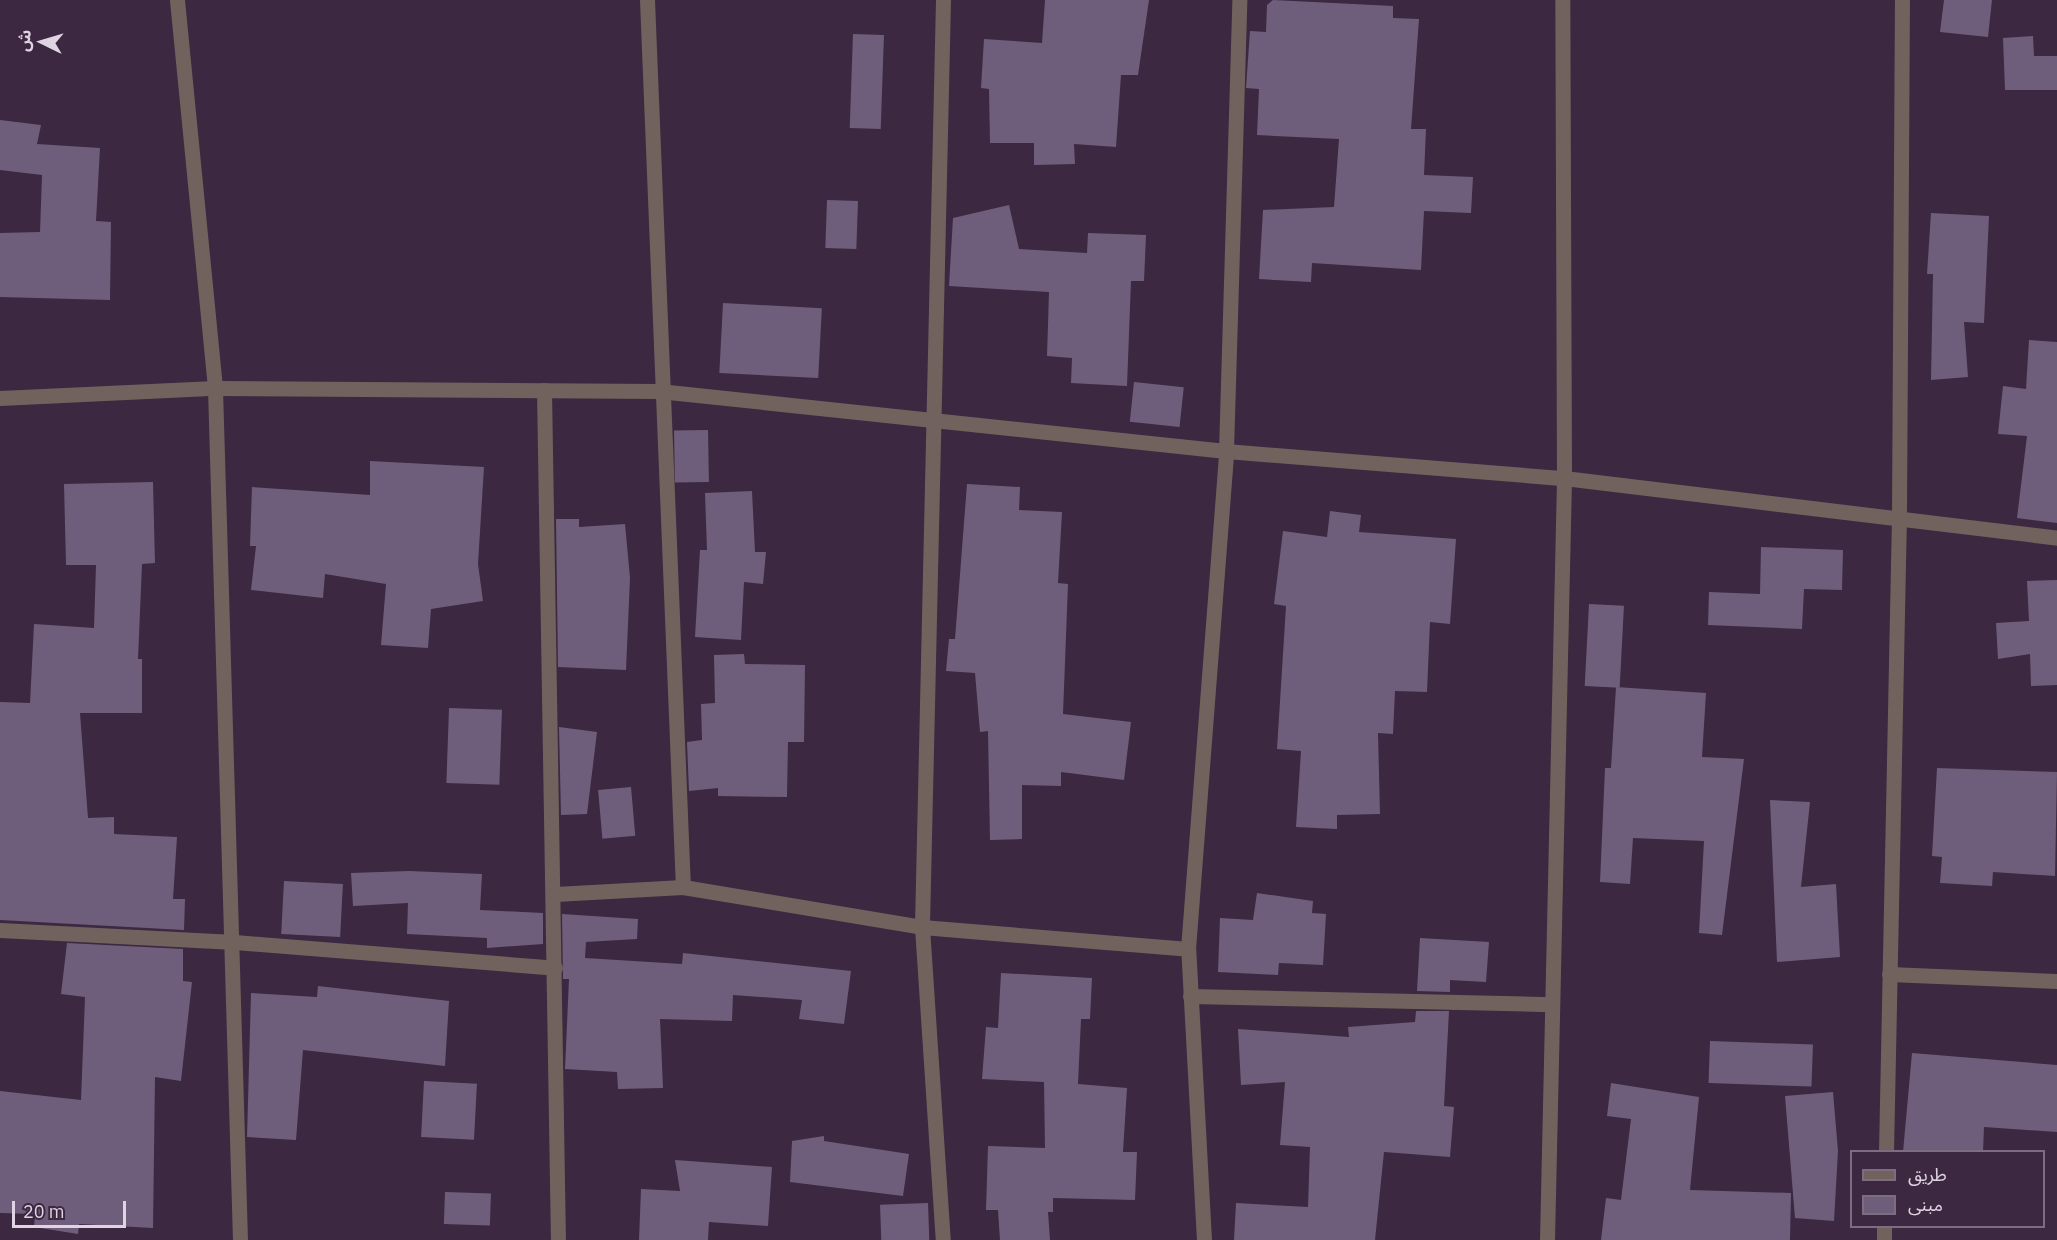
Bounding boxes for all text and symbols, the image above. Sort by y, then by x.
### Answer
north arrow [12,12,72,72]
text: ش [13,29,35,52]
legend [1850,1150,2045,1228]
text: طريق [1908,1163,1947,1186]
scale bar [15,1189,129,1227]
text: مبنى [1908,1193,1943,1216]
text: 20 m [23,1200,65,1223]

